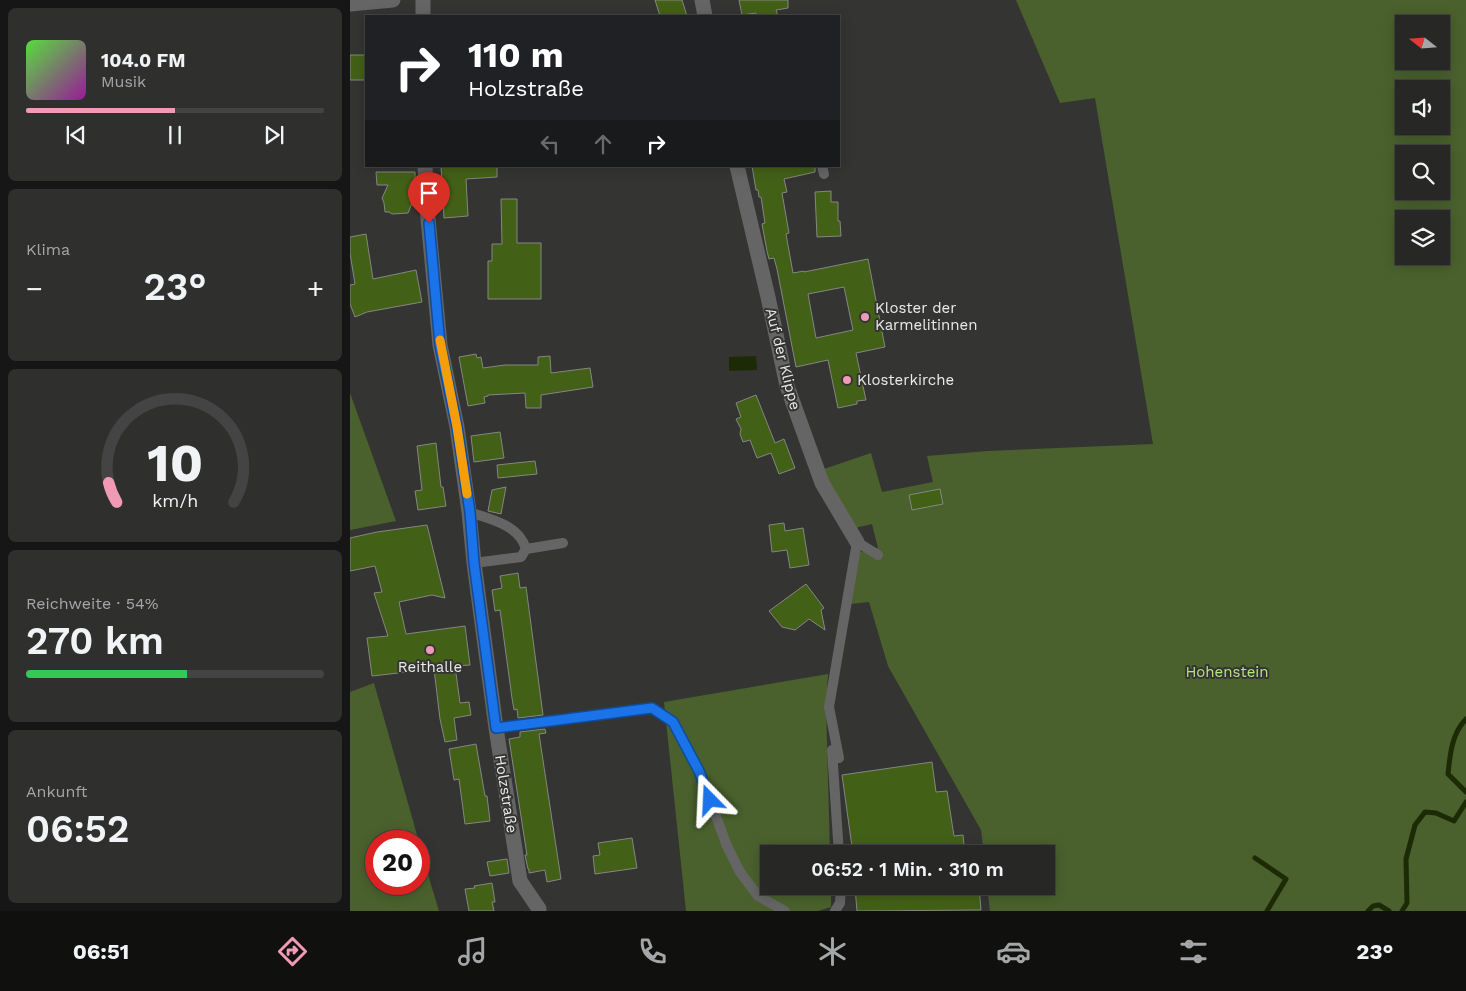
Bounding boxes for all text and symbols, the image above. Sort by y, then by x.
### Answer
north arrow [1395,15,1450,70]
map controls [1395,15,1450,265]
text: 110 m [468,34,564,76]
icon: right [385,35,450,100]
text: 104.0 FM [101,49,186,72]
text: Musik [101,72,146,91]
text: Holzstraße [468,76,584,101]
button: sound [1395,80,1450,135]
icon: previous [62,121,90,149]
icon: pause [161,121,189,149]
icon: next [260,121,288,149]
icon: left [536,130,564,158]
icon: ahead [589,130,617,158]
icon: right [642,130,670,158]
button: search [1395,145,1450,200]
pin [408,172,450,223]
icon: arrive [415,179,443,207]
button: layers [1395,210,1450,265]
text: Klima [26,240,70,259]
text: 23° [143,265,207,309]
text: − [26,272,43,305]
text: + [307,272,324,305]
place label: Kloster der Karmelitinnen [875,299,978,334]
street label: Auf der Klippe [762,306,804,412]
marker: Kloster der Karmelitinnen [859,311,871,323]
place label: Klosterkirche [857,371,954,389]
marker: Klosterkirche [841,374,853,386]
text: 10 [147,433,203,494]
text: km/h [152,490,198,511]
text: Reichweite · 54% [26,594,158,613]
text: 270 km [26,619,164,663]
marker: Reithalle [424,644,436,656]
place label: Reithalle [398,658,462,676]
park label: Hohenstein [1185,663,1269,681]
street label: Holzstraße [491,754,521,834]
position arrow [683,773,735,825]
text: Ankunft [26,782,87,801]
text: 06:52 [26,807,129,851]
speed limit sign: 20 [365,830,430,895]
text: 06:52 · 1 Min. · 310 m [811,858,1004,881]
icon: directions [275,934,310,969]
icon: music [455,934,490,969]
icon: phone [635,934,670,969]
icon: climate [815,934,850,969]
icon: car [996,934,1031,969]
icon: filters [1176,934,1211,969]
text: 06:51 [73,939,129,964]
text: 23° [1356,939,1393,964]

